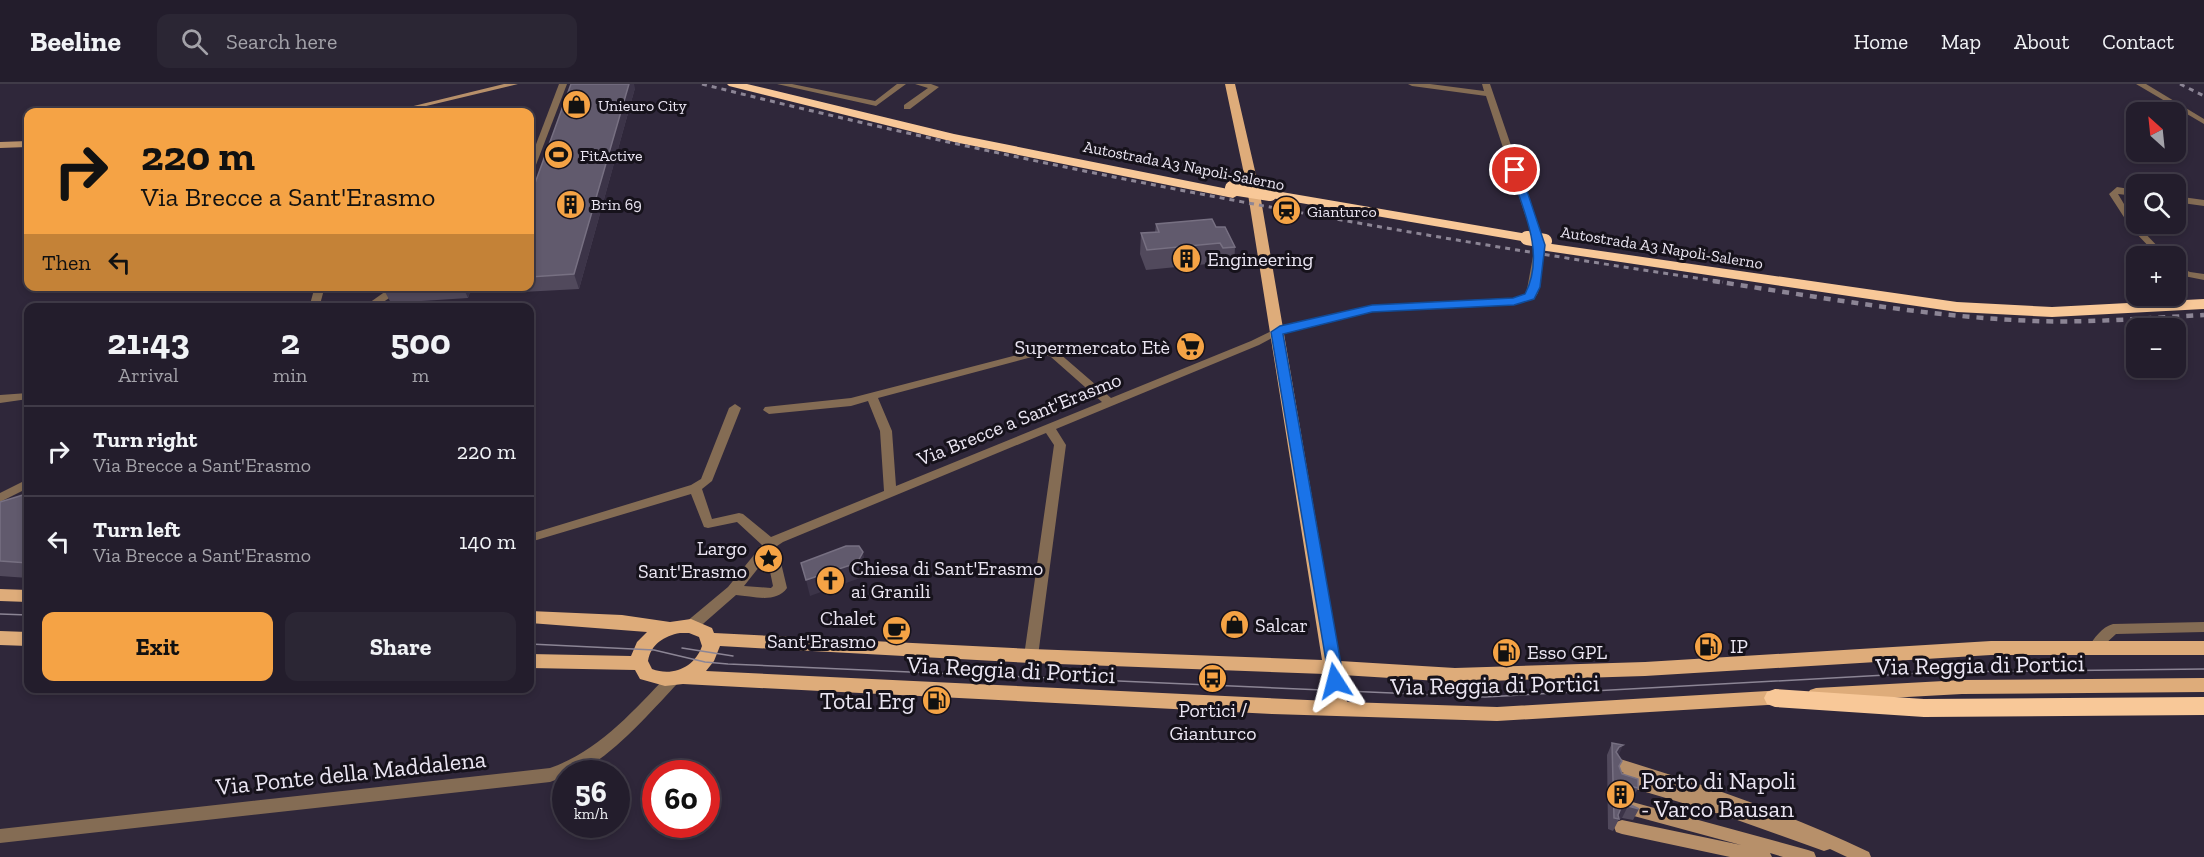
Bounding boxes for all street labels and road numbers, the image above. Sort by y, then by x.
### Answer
street label: Autostrada A3 Napoli-Salerno [1082,137,1286,194]
street label: Autostrada A3 Napoli-Salerno [1559,222,1764,273]
street label: Via Brecce a Sant'Erasmo [913,367,1125,471]
street label: Via Reggia di Portici [1874,648,2085,681]
street label: Via Reggia di Portici [905,649,1116,689]
street label: Via Reggia di Portici [1389,668,1600,701]
street label: Via Ponte della Maddalena [213,744,488,801]

